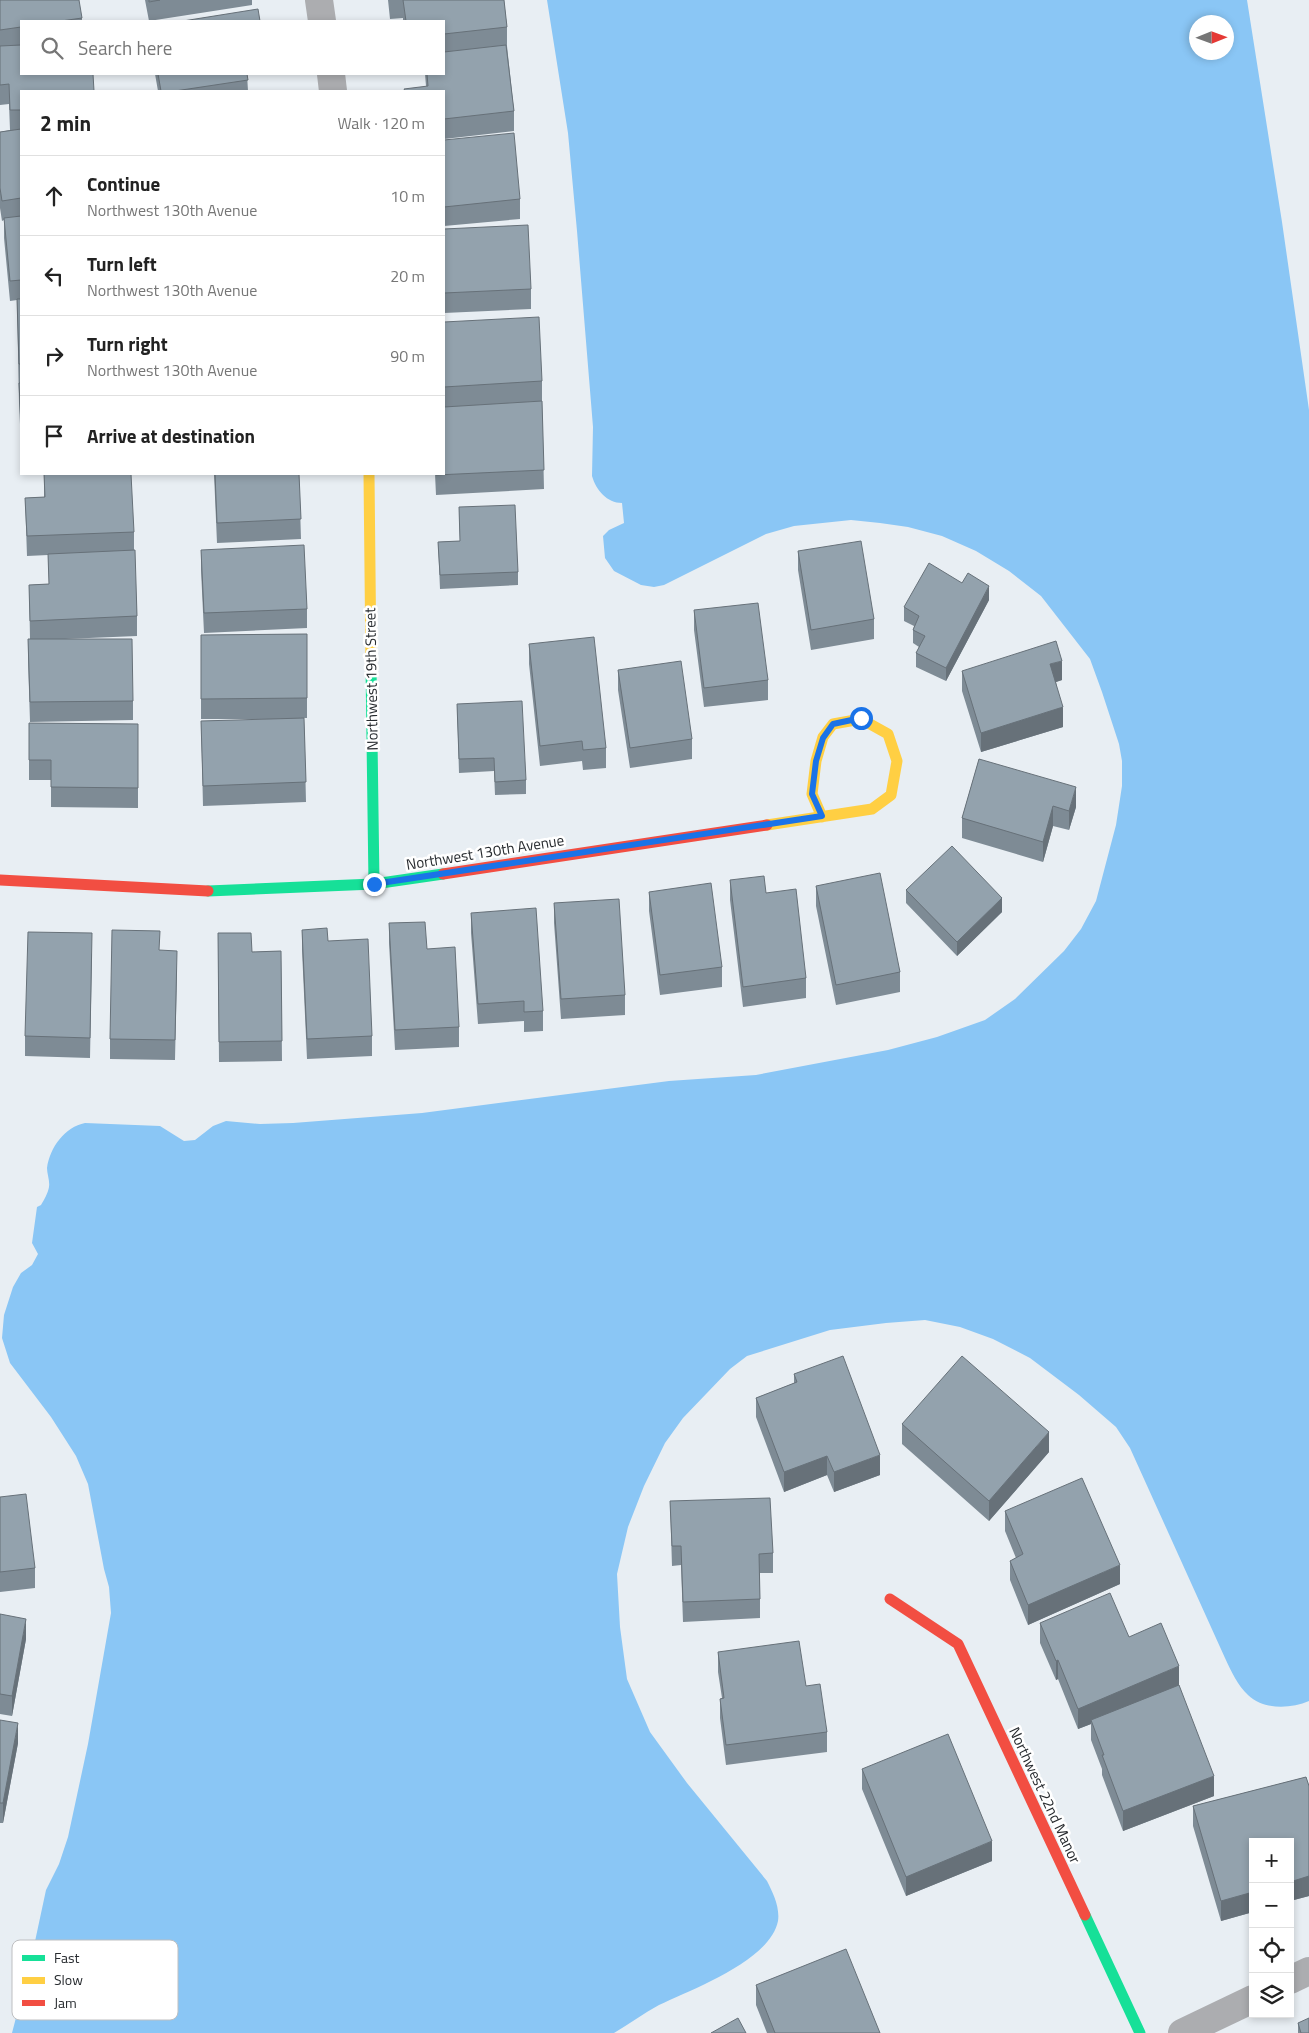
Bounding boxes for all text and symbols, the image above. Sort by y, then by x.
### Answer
north arrow [1189,15,1234,60]
search box [20,20,445,75]
text: Search here [78,33,172,62]
icon: search [38,34,66,62]
text: 2 min [40,107,91,139]
text: Walk · 120 m [337,111,425,135]
text: Continue [87,169,160,198]
icon: ahead [40,182,68,210]
text: 10 m [390,184,425,208]
text: Northwest 130th Avenue [87,198,257,222]
text: Turn left [87,249,157,278]
icon: left [40,262,68,290]
text: 20 m [390,264,425,288]
text: Northwest 130th Avenue [87,278,257,302]
text: Turn right [87,329,168,358]
icon: right [40,342,68,370]
text: 90 m [390,344,425,368]
text: Northwest 130th Avenue [87,358,257,382]
text: Arrive at destination [87,421,255,450]
icon: arrive [40,422,68,450]
street label: Northwest 19th Street [358,607,384,751]
route start [850,707,873,730]
street label: Northwest 130th Avenue [404,828,566,876]
route end [363,873,386,896]
street label: Northwest 22nd Manor [1003,1723,1087,1867]
map controls [1249,1838,1294,2018]
button: + [1249,1838,1294,1883]
button: − [1249,1883,1294,1928]
button: locate [1249,1928,1294,1973]
legend [12,1940,178,2020]
text: Fast [54,1947,79,1968]
text: Slow [54,1969,83,1990]
button: layers [1249,1973,1294,2018]
text: Jam [54,1992,77,2013]

